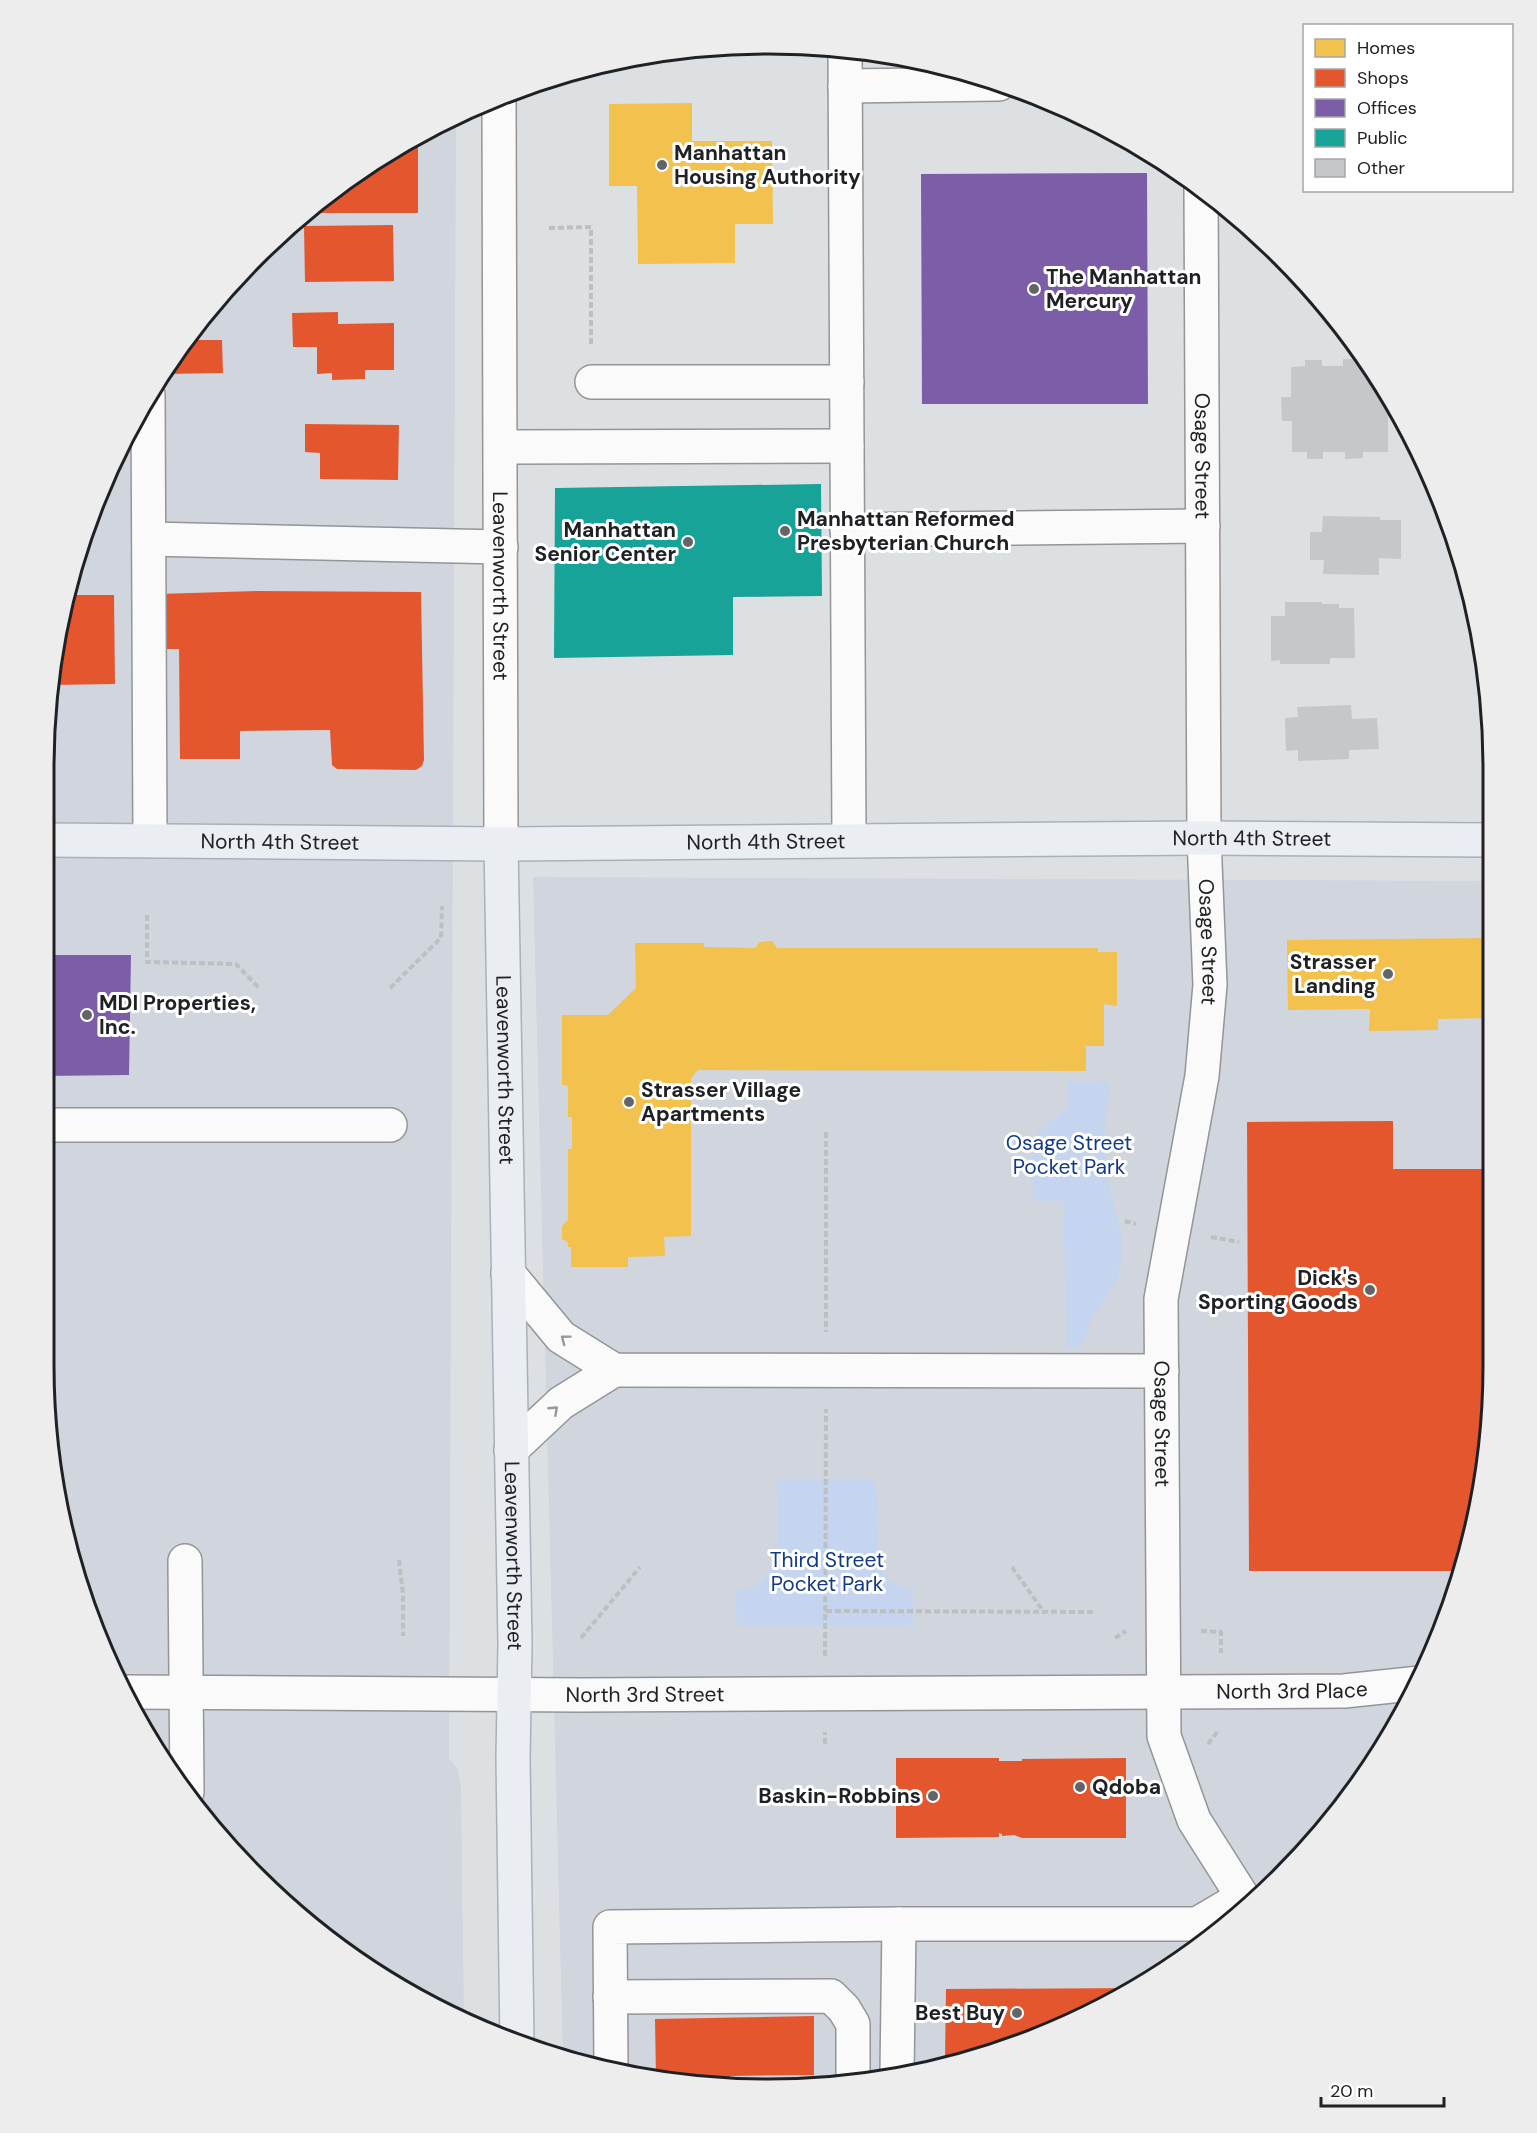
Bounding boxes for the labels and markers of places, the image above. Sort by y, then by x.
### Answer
place label: Manhattan Housing Authority [674,139,861,191]
marker: Manhattan Housing Authority [655,158,669,172]
place label: The Manhattan Mercury [1046,263,1202,315]
marker: The Manhattan Mercury [1027,282,1041,296]
place label: Manhattan Reformed Presbyterian Church [797,505,1015,557]
place label: Manhattan Senior Center [534,516,676,568]
marker: Manhattan Reformed Presbyterian Church [778,524,792,538]
marker: Manhattan Senior Center [681,535,695,549]
place label: Strasser Landing [1290,948,1376,1000]
marker: Strasser Landing [1381,967,1395,981]
place label: MDI Properties, Inc. [99,989,256,1041]
marker: MDI Properties, Inc. [80,1008,94,1022]
place label: Strasser Village Apartments [641,1076,801,1128]
marker: Strasser Village Apartments [622,1095,636,1109]
place label: Dick's Sporting Goods [1198,1264,1358,1316]
marker: Dick's Sporting Goods [1363,1283,1377,1297]
place label: Qdoba [1092,1773,1161,1801]
marker: Qdoba [1073,1780,1087,1794]
place label: Baskin-Robbins [758,1782,921,1810]
marker: Baskin-Robbins [926,1789,940,1803]
place label: Best Buy [915,1999,1005,2027]
marker: Best Buy [1010,2006,1024,2020]

